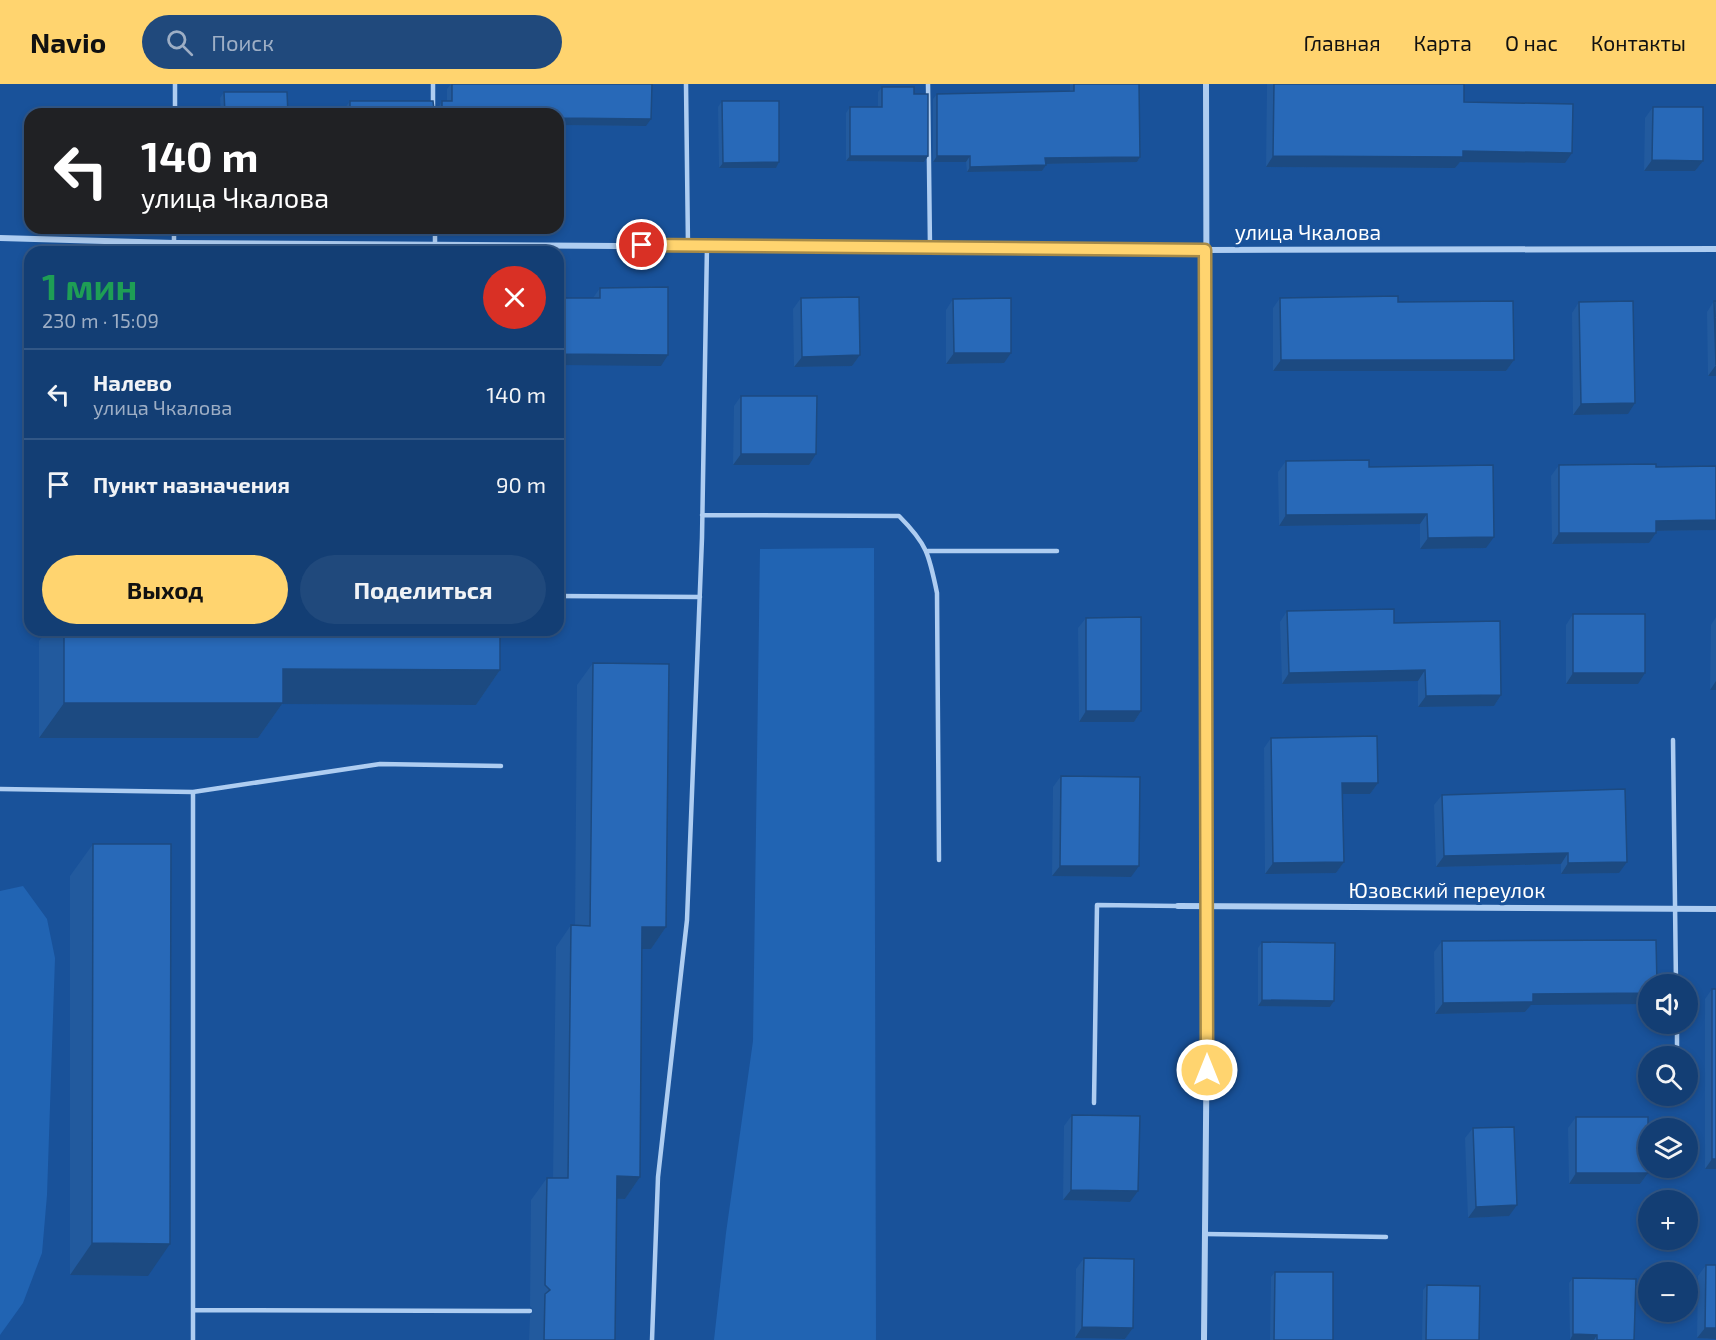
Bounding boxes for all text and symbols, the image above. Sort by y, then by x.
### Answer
search box [142,15,562,69]
text: Navio [30,25,106,59]
icon: search [163,26,196,59]
text: Поиск [211,29,274,55]
text: Главная [1304,30,1381,55]
text: Карта [1414,30,1472,55]
text: О нас [1505,30,1558,55]
text: Контакты [1591,30,1686,55]
text: 140 m [141,130,258,180]
icon: left [42,132,120,210]
text: улица Чкалова [141,181,329,213]
pin [616,219,667,270]
street label: улица Чкалова [1235,219,1381,245]
icon: arrive [625,228,658,261]
text: 1 мин [42,264,137,307]
button: close [483,266,546,329]
text: 230 m · 15:09 [42,308,159,332]
text: Налево [93,369,172,395]
icon: left [42,378,75,411]
text: 140 m [486,381,546,407]
text: улица Чкалова [93,395,232,419]
icon: arrive [42,468,75,501]
text: Пункт назначения [93,471,290,497]
text: 90 m [496,471,546,497]
button: Выход [42,555,288,624]
button: Поделиться [300,555,546,624]
street label: Юзовский переулок [1349,877,1545,903]
map controls [1638,974,1698,1322]
button: sound [1638,974,1698,1034]
position arrow [1175,1038,1239,1102]
button: search [1638,1046,1698,1106]
button: layers [1638,1118,1698,1178]
button: + [1638,1190,1698,1250]
button: − [1638,1262,1698,1322]

